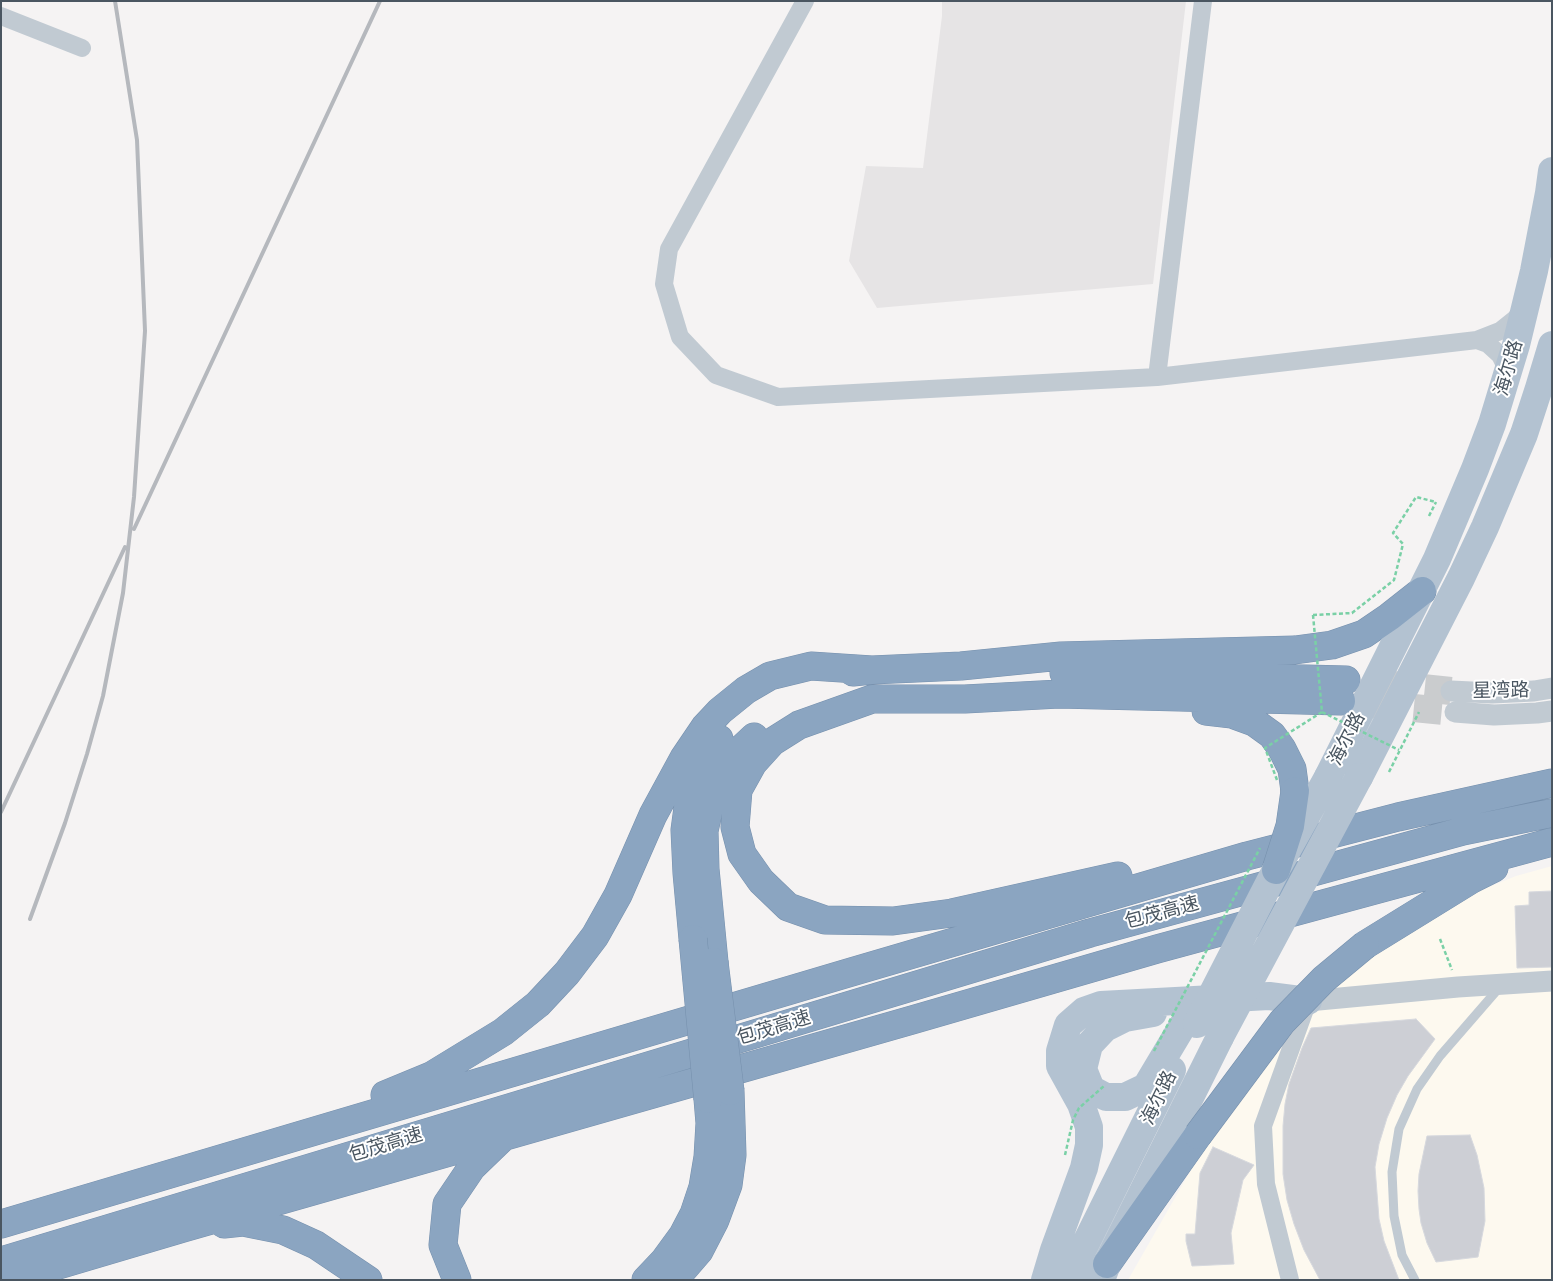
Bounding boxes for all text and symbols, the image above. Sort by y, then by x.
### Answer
street label: 海尔路 [1490,337,1528,399]
street label: 星湾路 [1472,679,1530,703]
street label: 海尔路 [1324,708,1370,770]
street label: 包茂高速 [1122,892,1202,934]
street label: 包茂高速 [734,1006,814,1050]
street label: 海尔路 [1136,1067,1182,1129]
street label: 包茂高速 [346,1123,426,1167]

